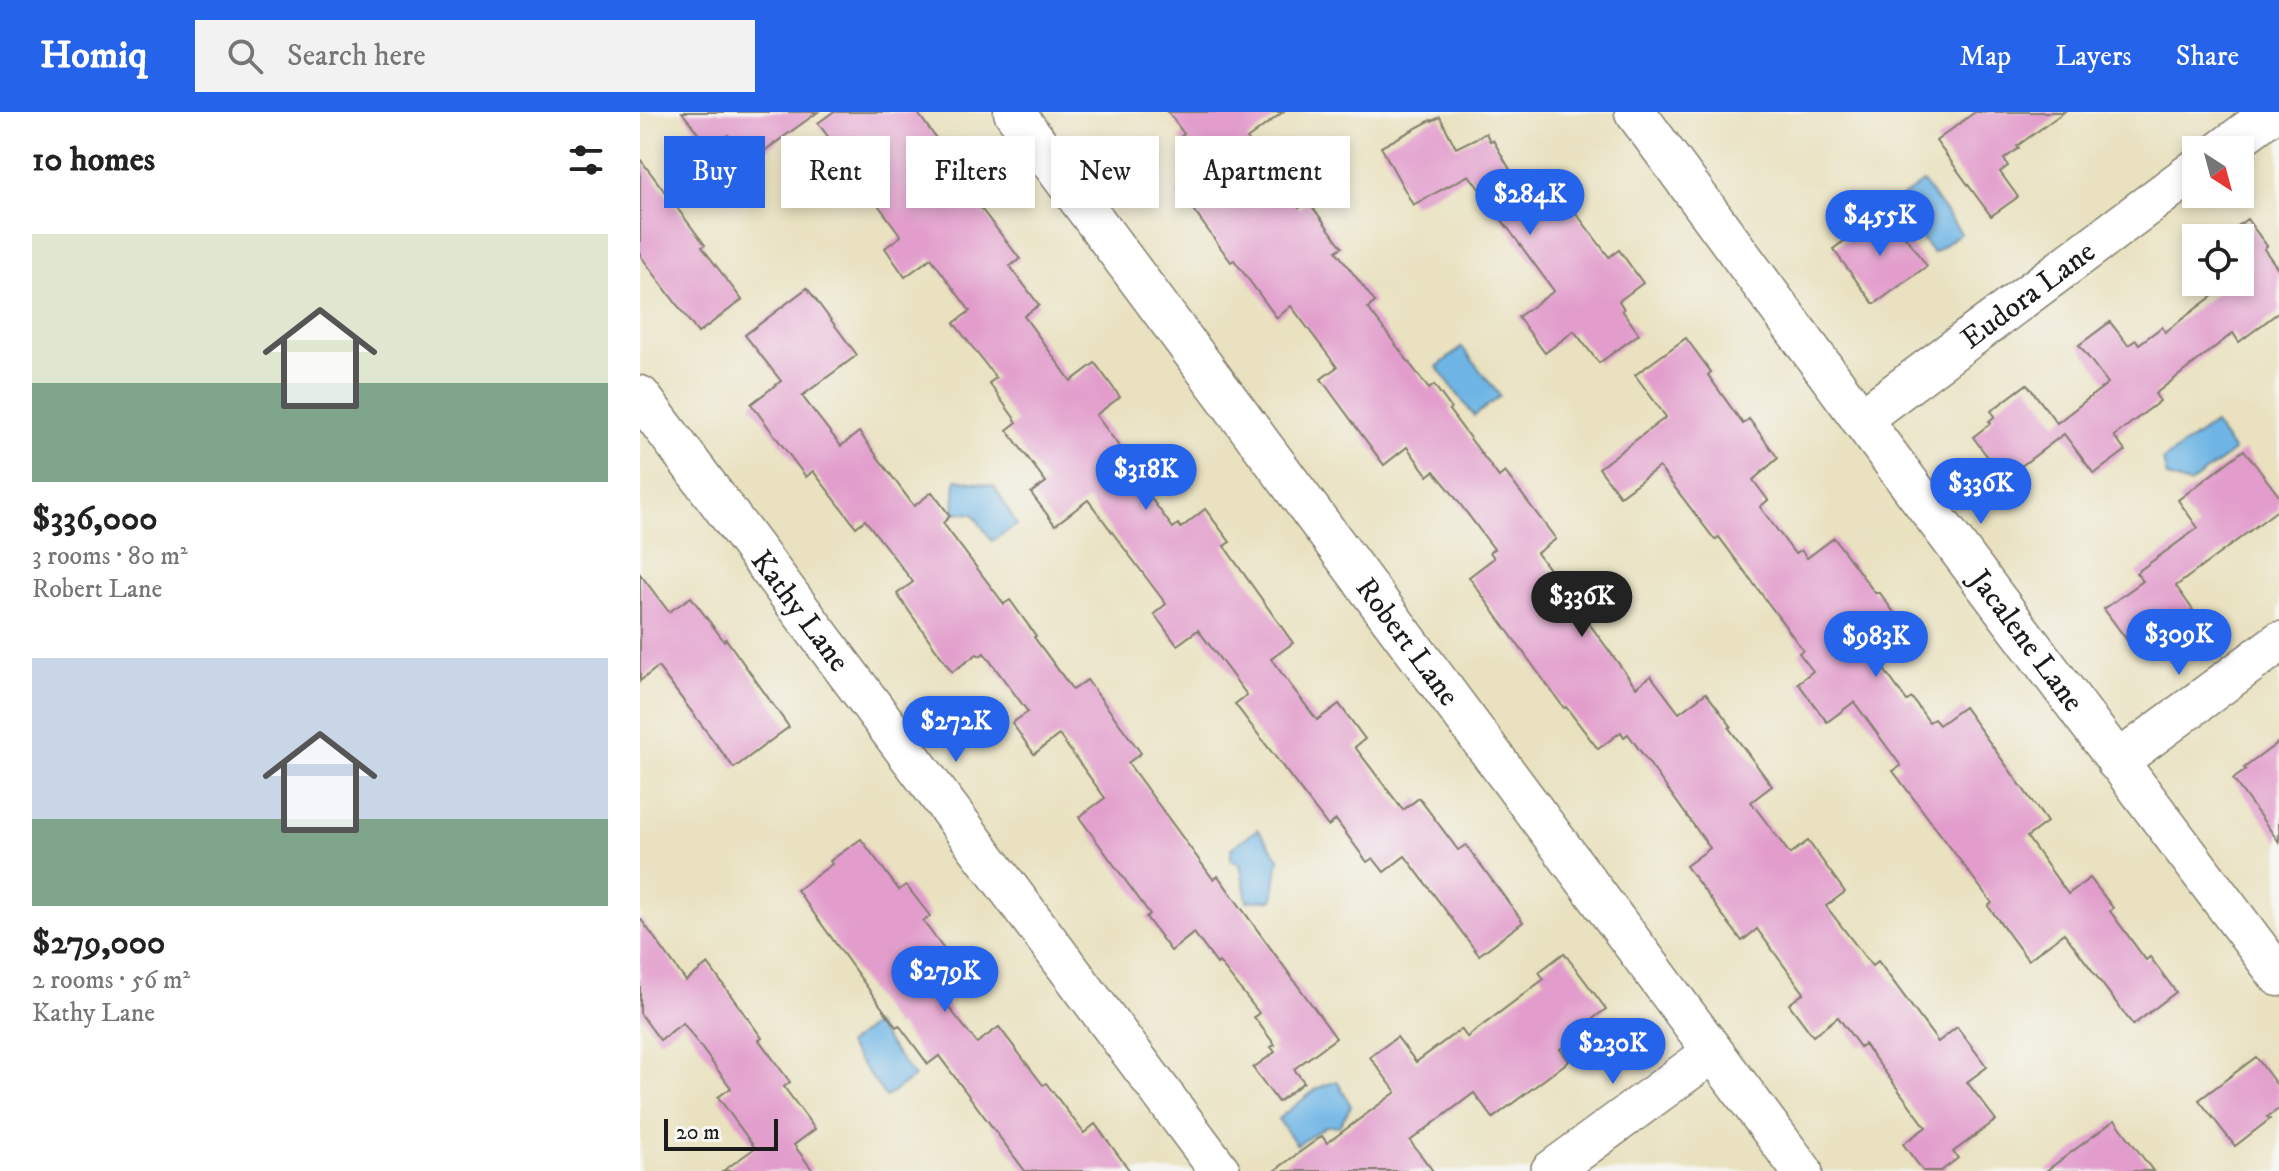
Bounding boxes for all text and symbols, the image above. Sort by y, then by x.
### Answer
search box [195,20,755,92]
text: Homiq [40,32,147,80]
icon: search [223,34,267,78]
text: Search here [287,38,426,75]
text: Map [1960,39,2011,74]
text: Layers [2055,39,2132,74]
text: Share [2176,39,2239,74]
chip: Buy [664,136,765,208]
chip: Rent [781,136,890,208]
chip: Filters [906,136,1035,208]
chip: New [1051,136,1159,208]
chip: Apartment [1175,136,1350,208]
north arrow [2182,136,2254,208]
map controls [2182,136,2254,296]
icon: filters [564,138,608,182]
text: 10 homes [32,139,155,181]
pin: $284K [1474,169,1586,237]
text: $284K [1493,178,1567,211]
pin: $455K [1824,190,1936,258]
text: $455K [1843,199,1917,232]
button: locate [2182,224,2254,296]
street label: Eudora Lane [1954,234,2103,358]
icon: home [248,286,392,430]
pin: $318K [1090,444,1202,512]
text: $318K [1114,453,1178,486]
pin: $336K [1925,458,2037,526]
text: $336K [1948,467,2014,500]
text: $336,000 [32,498,158,540]
text: 3 rooms · 80 m² [32,540,188,573]
street label: Kathy Lane [742,544,857,679]
street label: Jacalene Lane [1959,561,2091,720]
street label: Robert Lane [1347,571,1467,714]
pin: $336K [1526,571,1638,639]
text: Robert Lane [32,573,162,606]
text: $336K [1549,580,1615,613]
pin: $309K [2123,609,2235,677]
pin: $983K [1820,611,1932,679]
text: $309K [2144,618,2214,651]
text: $983K [1842,620,1910,653]
pin: $272K [900,696,1012,764]
text: $272K [920,705,992,738]
icon: home [248,710,392,854]
text: $279,000 [32,922,165,964]
pin: $279K [889,946,1001,1014]
text: $279K [909,955,981,988]
text: 2 rooms · 56 m² [32,964,190,997]
text: Kathy Lane [32,997,155,1030]
pin: $230K [1557,1018,1669,1086]
text: $230K [1579,1027,1647,1060]
scale bar [664,1115,778,1151]
text: 20 m [676,1119,720,1146]

